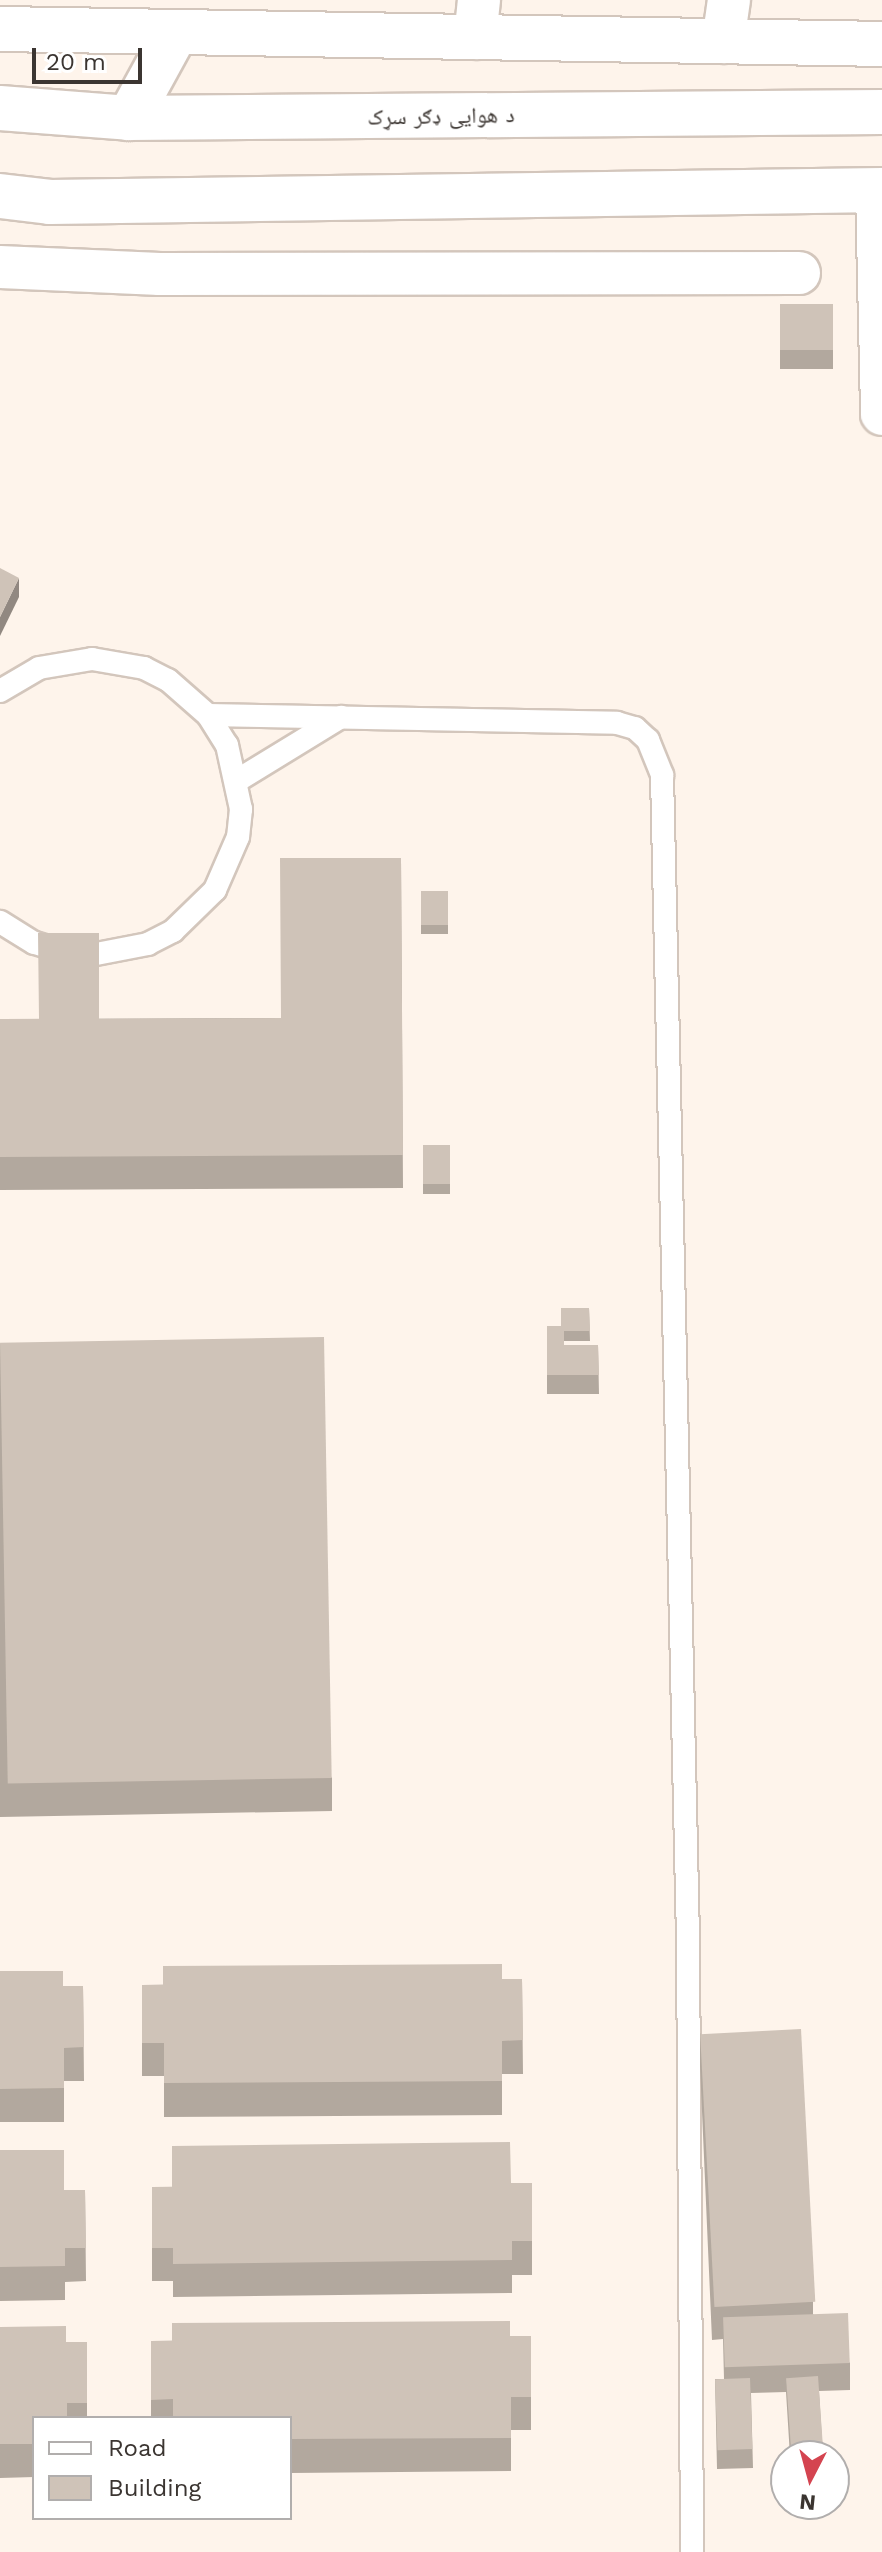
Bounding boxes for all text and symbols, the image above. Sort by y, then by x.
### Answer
scale bar [36,32,146,82]
text: 20 m [46,48,106,76]
street label: د هوایی ډګر سړک [367,102,515,130]
legend [32,2416,292,2520]
text: Road [108,2434,167,2462]
north arrow [770,2440,850,2520]
text: Building [108,2474,201,2502]
text: N [798,2489,817,2516]

